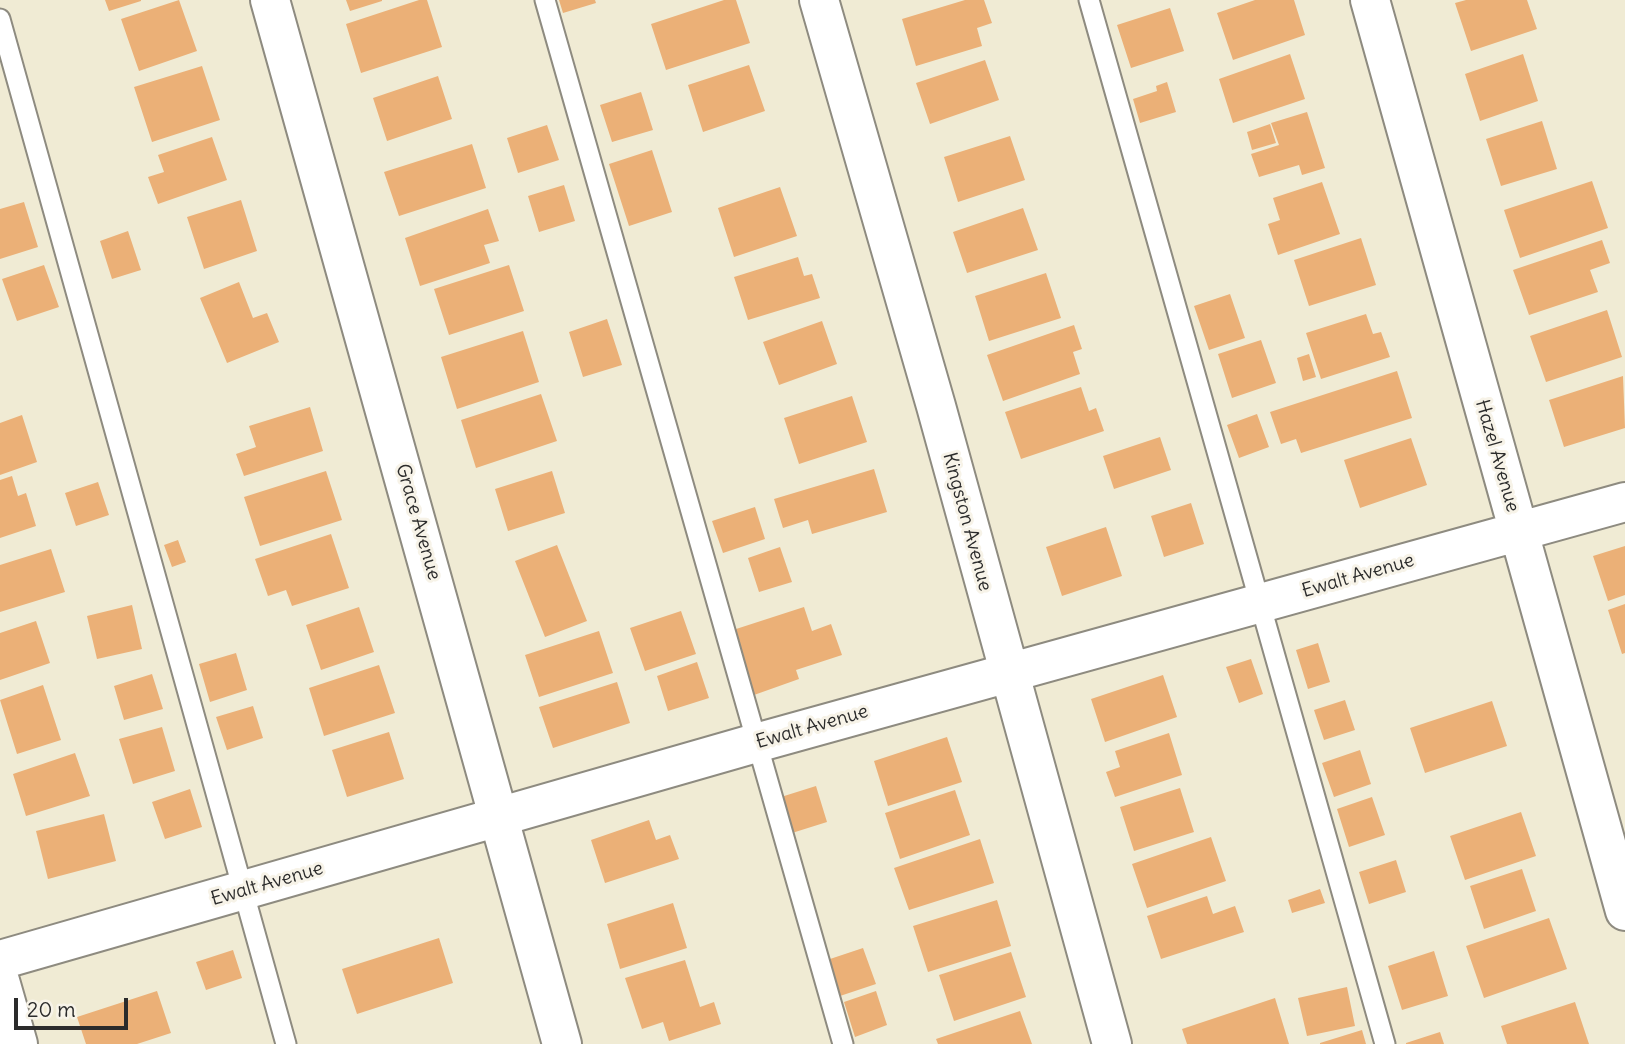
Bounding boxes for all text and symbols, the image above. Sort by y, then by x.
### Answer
street label: Hazel Avenue [1470,397,1524,515]
street label: Kingston Avenue [938,450,996,594]
street label: Grace Avenue [391,461,445,583]
street label: Ewalt Avenue [1299,549,1417,603]
street label: Ewalt Avenue [753,700,871,754]
street label: Ewalt Avenue [208,857,326,911]
scale bar [18,984,131,1028]
text: 20 m [27,996,76,1023]

